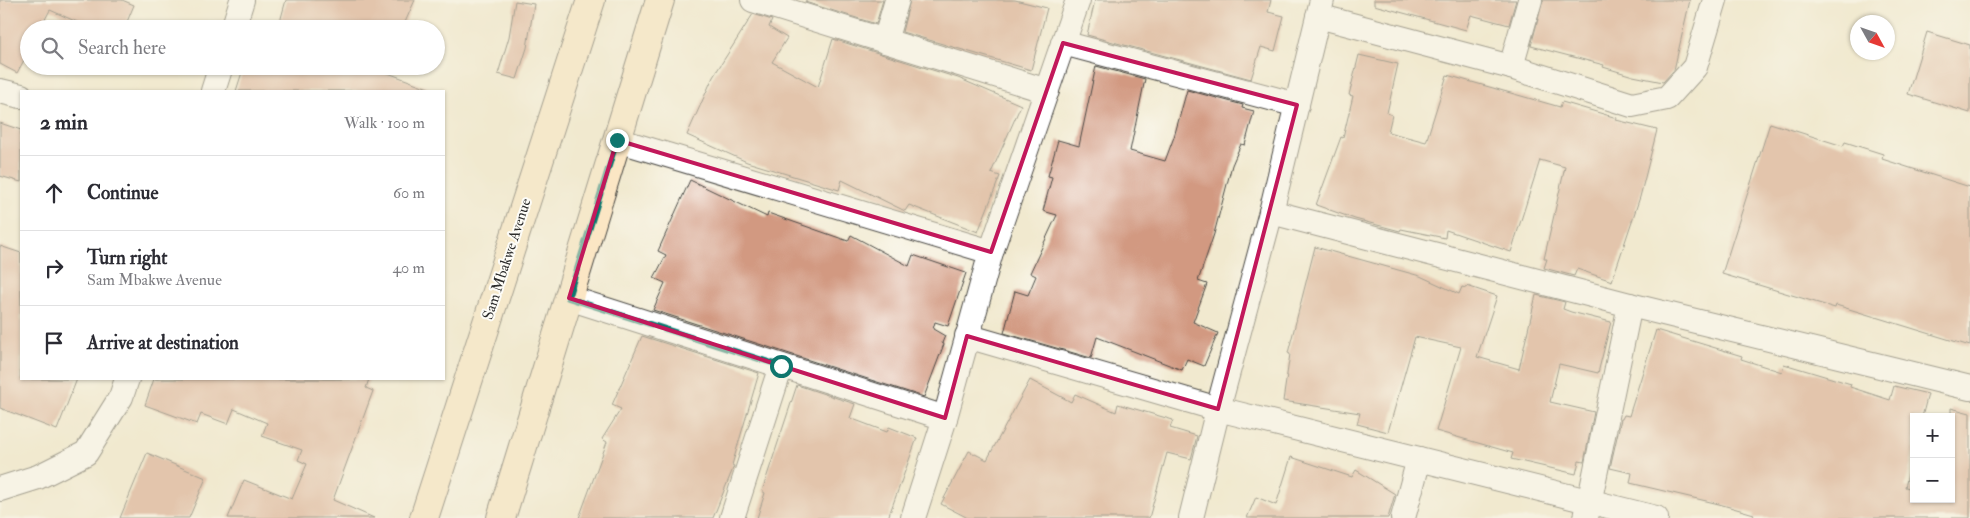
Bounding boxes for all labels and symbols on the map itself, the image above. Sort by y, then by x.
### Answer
north arrow [1850,15,1895,60]
route end [606,129,629,152]
street label: Sam Mbakwe Avenue [478,196,536,322]
route start [770,355,793,378]

